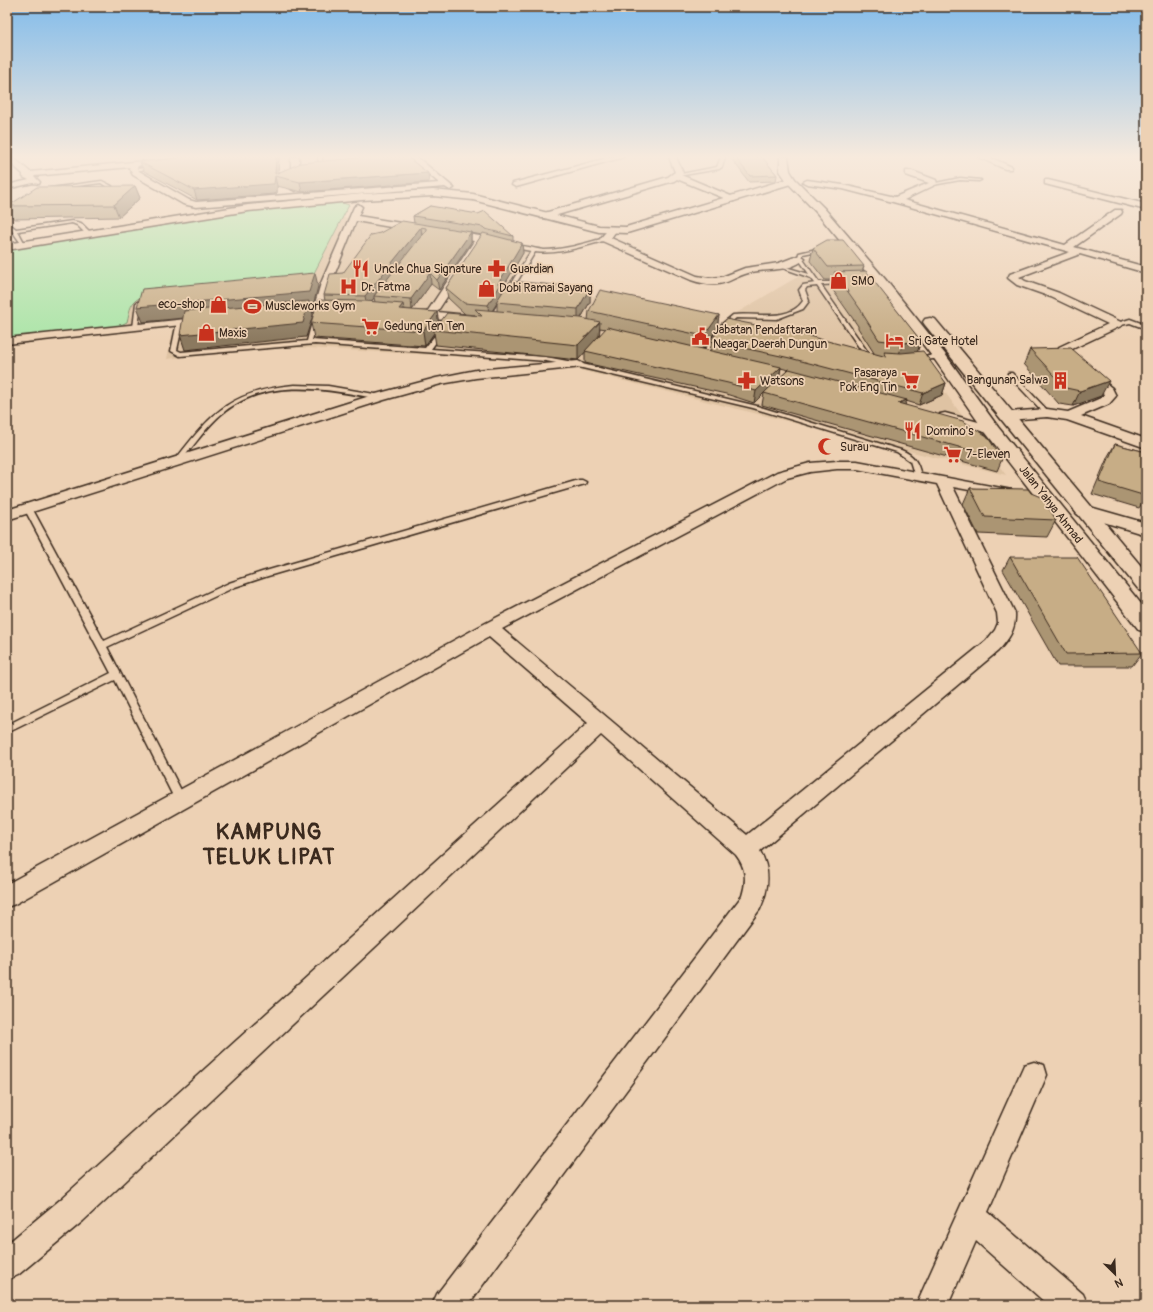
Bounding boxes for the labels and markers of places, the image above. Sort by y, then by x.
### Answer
restaurant icon: Uncle Chua Signature [351,259,371,279]
pharmacy icon: Guardian [487,259,507,279]
place label: Uncle Chua Signature [374,262,482,277]
place label: Guardian [510,262,554,277]
shop icon: SMO [828,271,848,291]
place label: SMO [851,274,875,289]
hospital icon: Dr. Fatma [338,277,358,297]
shop icon: Dobi Ramai Sayang [476,278,496,298]
place label: Dr. Fatma [361,280,411,295]
place label: Dobi Ramai Sayang [499,281,593,296]
shop icon: eco-shop [208,294,228,314]
sports icon: Muscleworks Gym [242,296,262,316]
place label: eco-shop [158,297,205,312]
place label: Muscleworks Gym [265,299,356,314]
supermarket icon: Gedung Ten Ten [361,316,381,336]
place label: Gedung Ten Ten [384,319,465,334]
shop icon: Maxis [196,323,216,343]
place label: Jabatan Pendaftaran Neagar Daerah Dungun [713,323,827,352]
place label: Maxis [219,326,247,341]
public building icon: Jabatan Pendaftaran Neagar Daerah Dungun [690,327,710,347]
hotel icon: Sri Gate Hotel [885,331,905,351]
place label: Sri Gate Hotel [908,334,978,349]
place label: Pasaraya Pok Eng Tin [839,366,897,395]
supermarket icon: Pasaraya Pok Eng Tin [900,370,920,390]
building icon: Bangunan Salwa [1051,370,1071,390]
pharmacy icon: Watsons [737,371,757,391]
place label: Bangunan Salwa [967,373,1048,388]
place label: Watsons [760,374,805,389]
restaurant icon: Domino's [903,421,923,441]
place label: Domino's [926,424,974,439]
mosque icon: Surau [817,437,837,457]
place label: Surau [840,440,869,455]
supermarket icon: 7-Eleven [943,444,963,464]
place label: 7-Eleven [966,447,1011,462]

